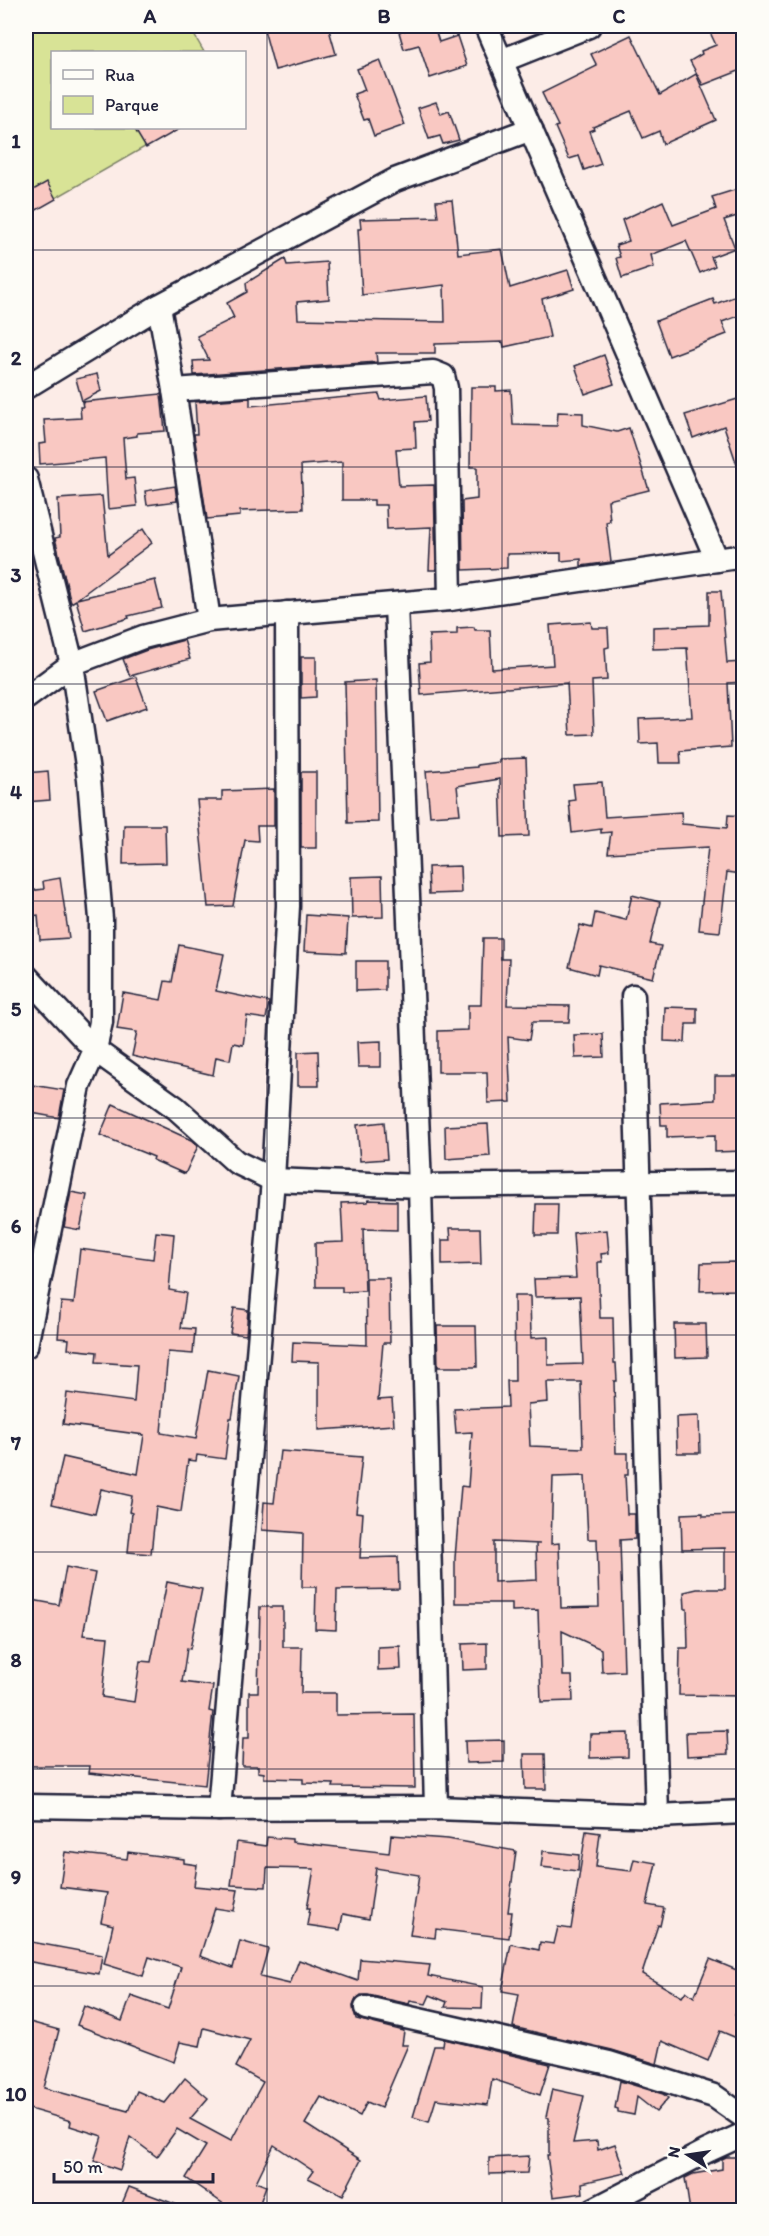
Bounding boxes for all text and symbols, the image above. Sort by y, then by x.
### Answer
text: A [143,4,157,28]
text: B [378,4,391,28]
text: C [613,4,626,28]
legend [51,51,246,129]
text: Rua [105,64,135,86]
text: Parque [105,94,159,116]
text: 1 [11,129,21,153]
text: 2 [11,346,22,370]
text: 3 [11,563,22,587]
text: 4 [10,780,22,804]
text: 5 [11,997,22,1021]
text: 6 [11,1214,22,1238]
text: 7 [10,1431,21,1455]
text: 8 [11,1648,22,1672]
text: 9 [11,1865,21,1889]
text: 10 [5,2082,27,2106]
north arrow [658,2125,718,2185]
text: N [663,2145,684,2159]
scale bar [54,2146,213,2184]
text: 50 m [63,2156,103,2178]

